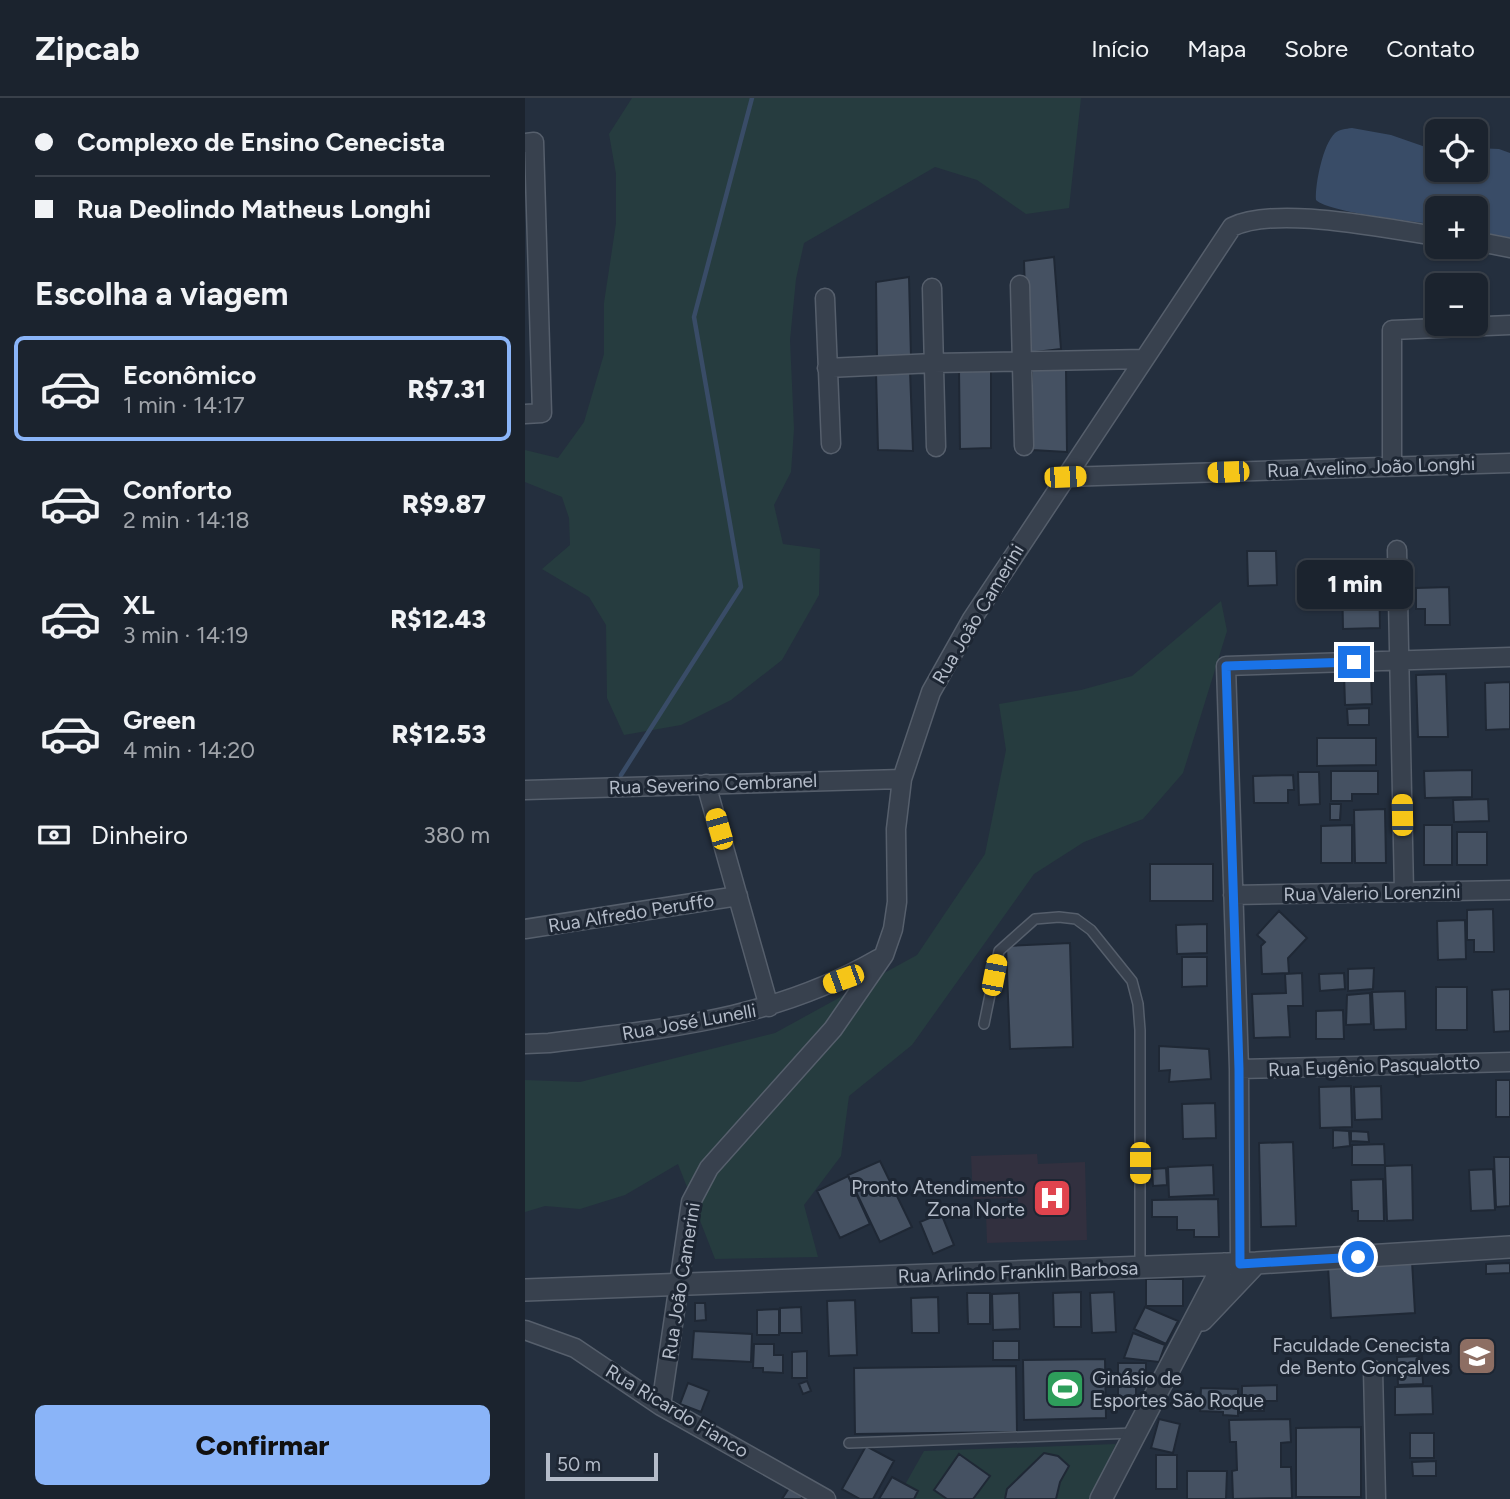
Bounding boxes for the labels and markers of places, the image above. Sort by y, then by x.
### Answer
place label: Pronto Atendimento Zona Norte [851,1176,1025,1221]
hospital icon: Pronto Atendimento Zona Norte [1031,1177,1073,1219]
place label: Faculdade Cenecista de Bento Gonçalves [1273,1334,1450,1379]
school or university icon: Faculdade Cenecista de Bento Gonçalves [1456,1335,1498,1377]
place label: Ginásio de Esportes São Roque [1092,1367,1264,1412]
sports icon: Ginásio de Esportes São Roque [1044,1368,1086,1410]

